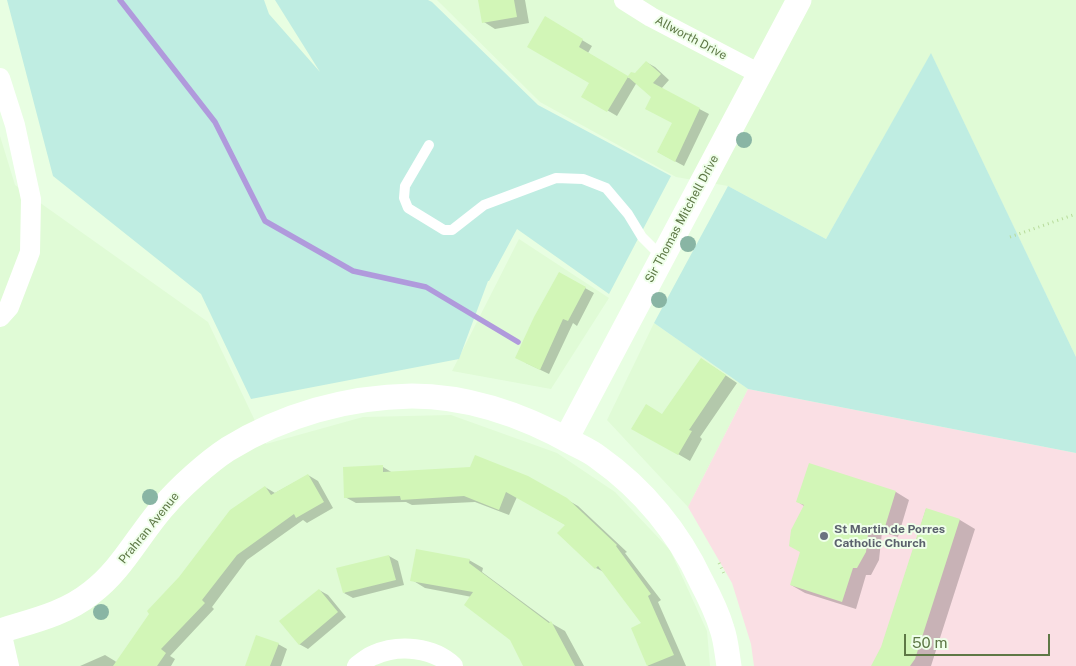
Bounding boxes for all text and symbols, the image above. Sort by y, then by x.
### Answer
street label: Allworth Drive [653,13,729,63]
street label: Sir Thomas Mitchell Drive [642,153,722,285]
street label: Prahran Avenue [116,489,182,567]
place label: St Martin de Porres Catholic Church [834,522,945,550]
marker: St Martin de Porres Catholic Church [818,530,830,542]
scale bar [906,624,1052,656]
text: 50 m [912,634,947,651]

